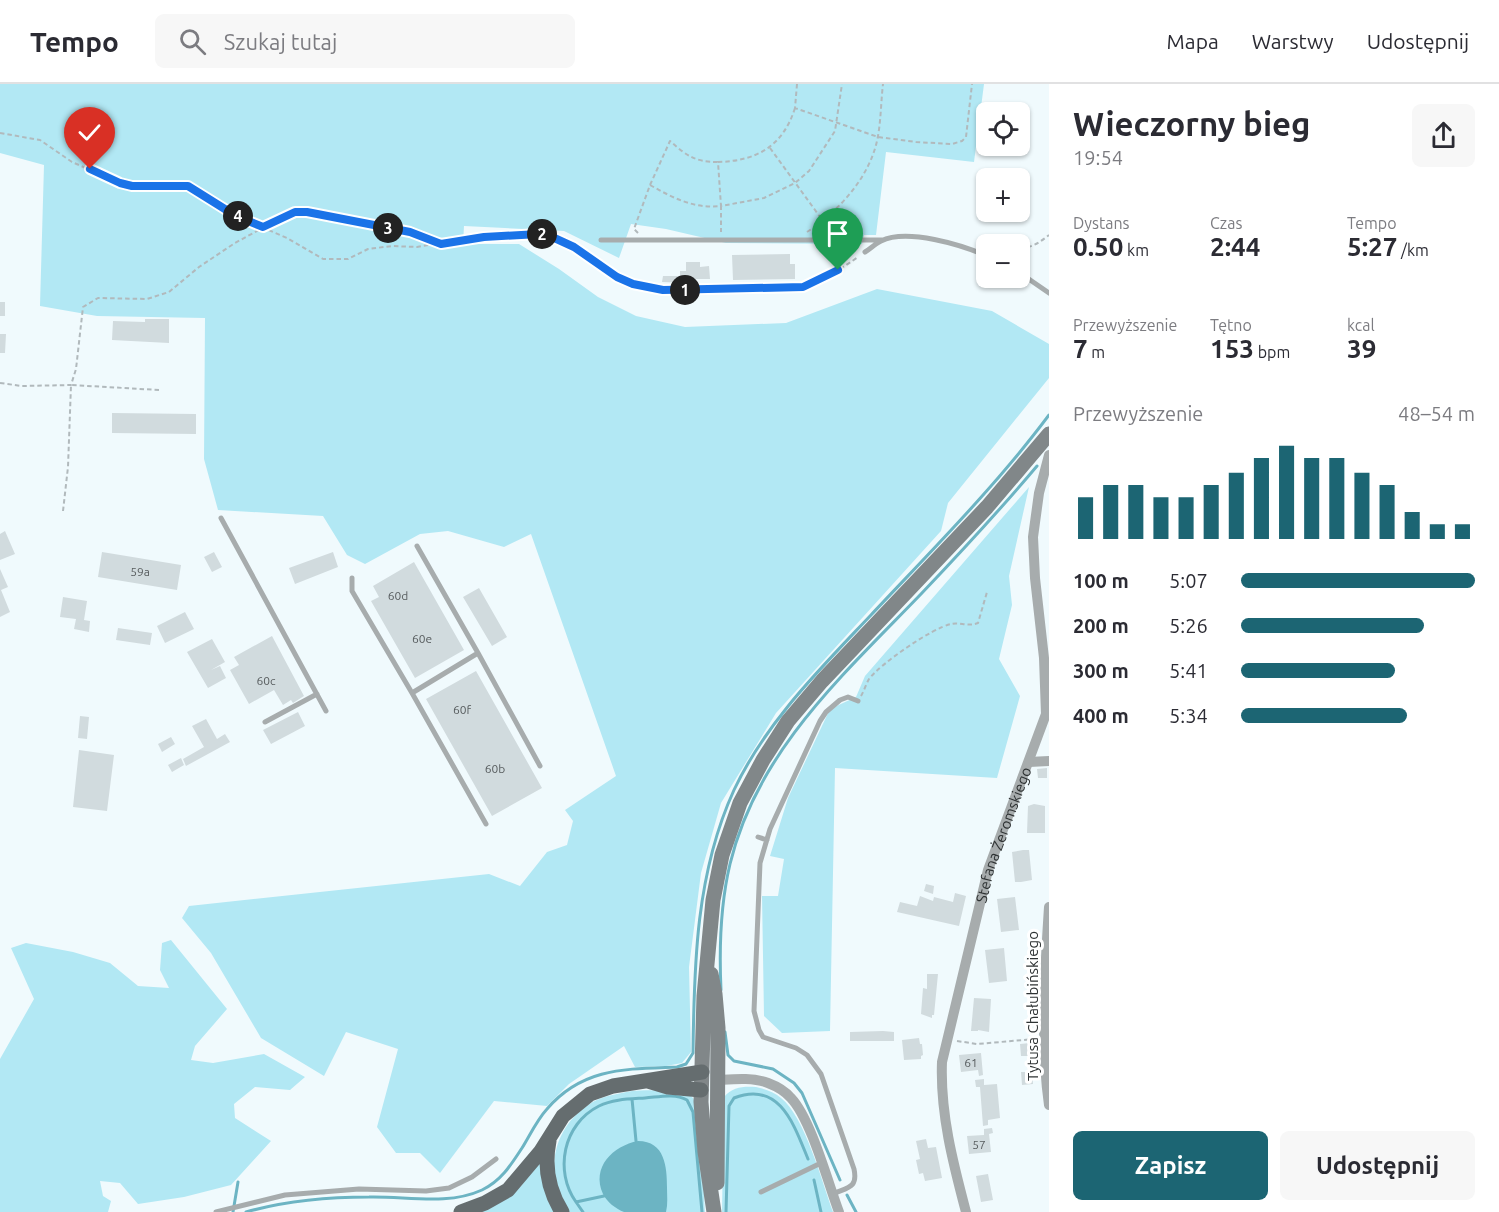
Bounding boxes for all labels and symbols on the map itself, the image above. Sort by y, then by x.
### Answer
pin [64,107,115,169]
pin: 4 [223,201,253,231]
pin [812,208,863,270]
pin: 3 [373,213,403,243]
pin: 2 [527,219,557,249]
pin: 1 [670,275,700,305]
house number: 59a [130,565,150,578]
house number: 60d [388,589,408,602]
house number: 60e [412,632,432,645]
house number: 60c [256,674,276,687]
house number: 60f [453,703,471,716]
house number: 60b [485,762,505,775]
street label: Stefana Żeromskiego [972,764,1034,904]
street label: Tytusa Chałubińskiego [1024,931,1041,1081]
house number: 61 [964,1056,978,1069]
house number: 57 [972,1138,986,1151]

